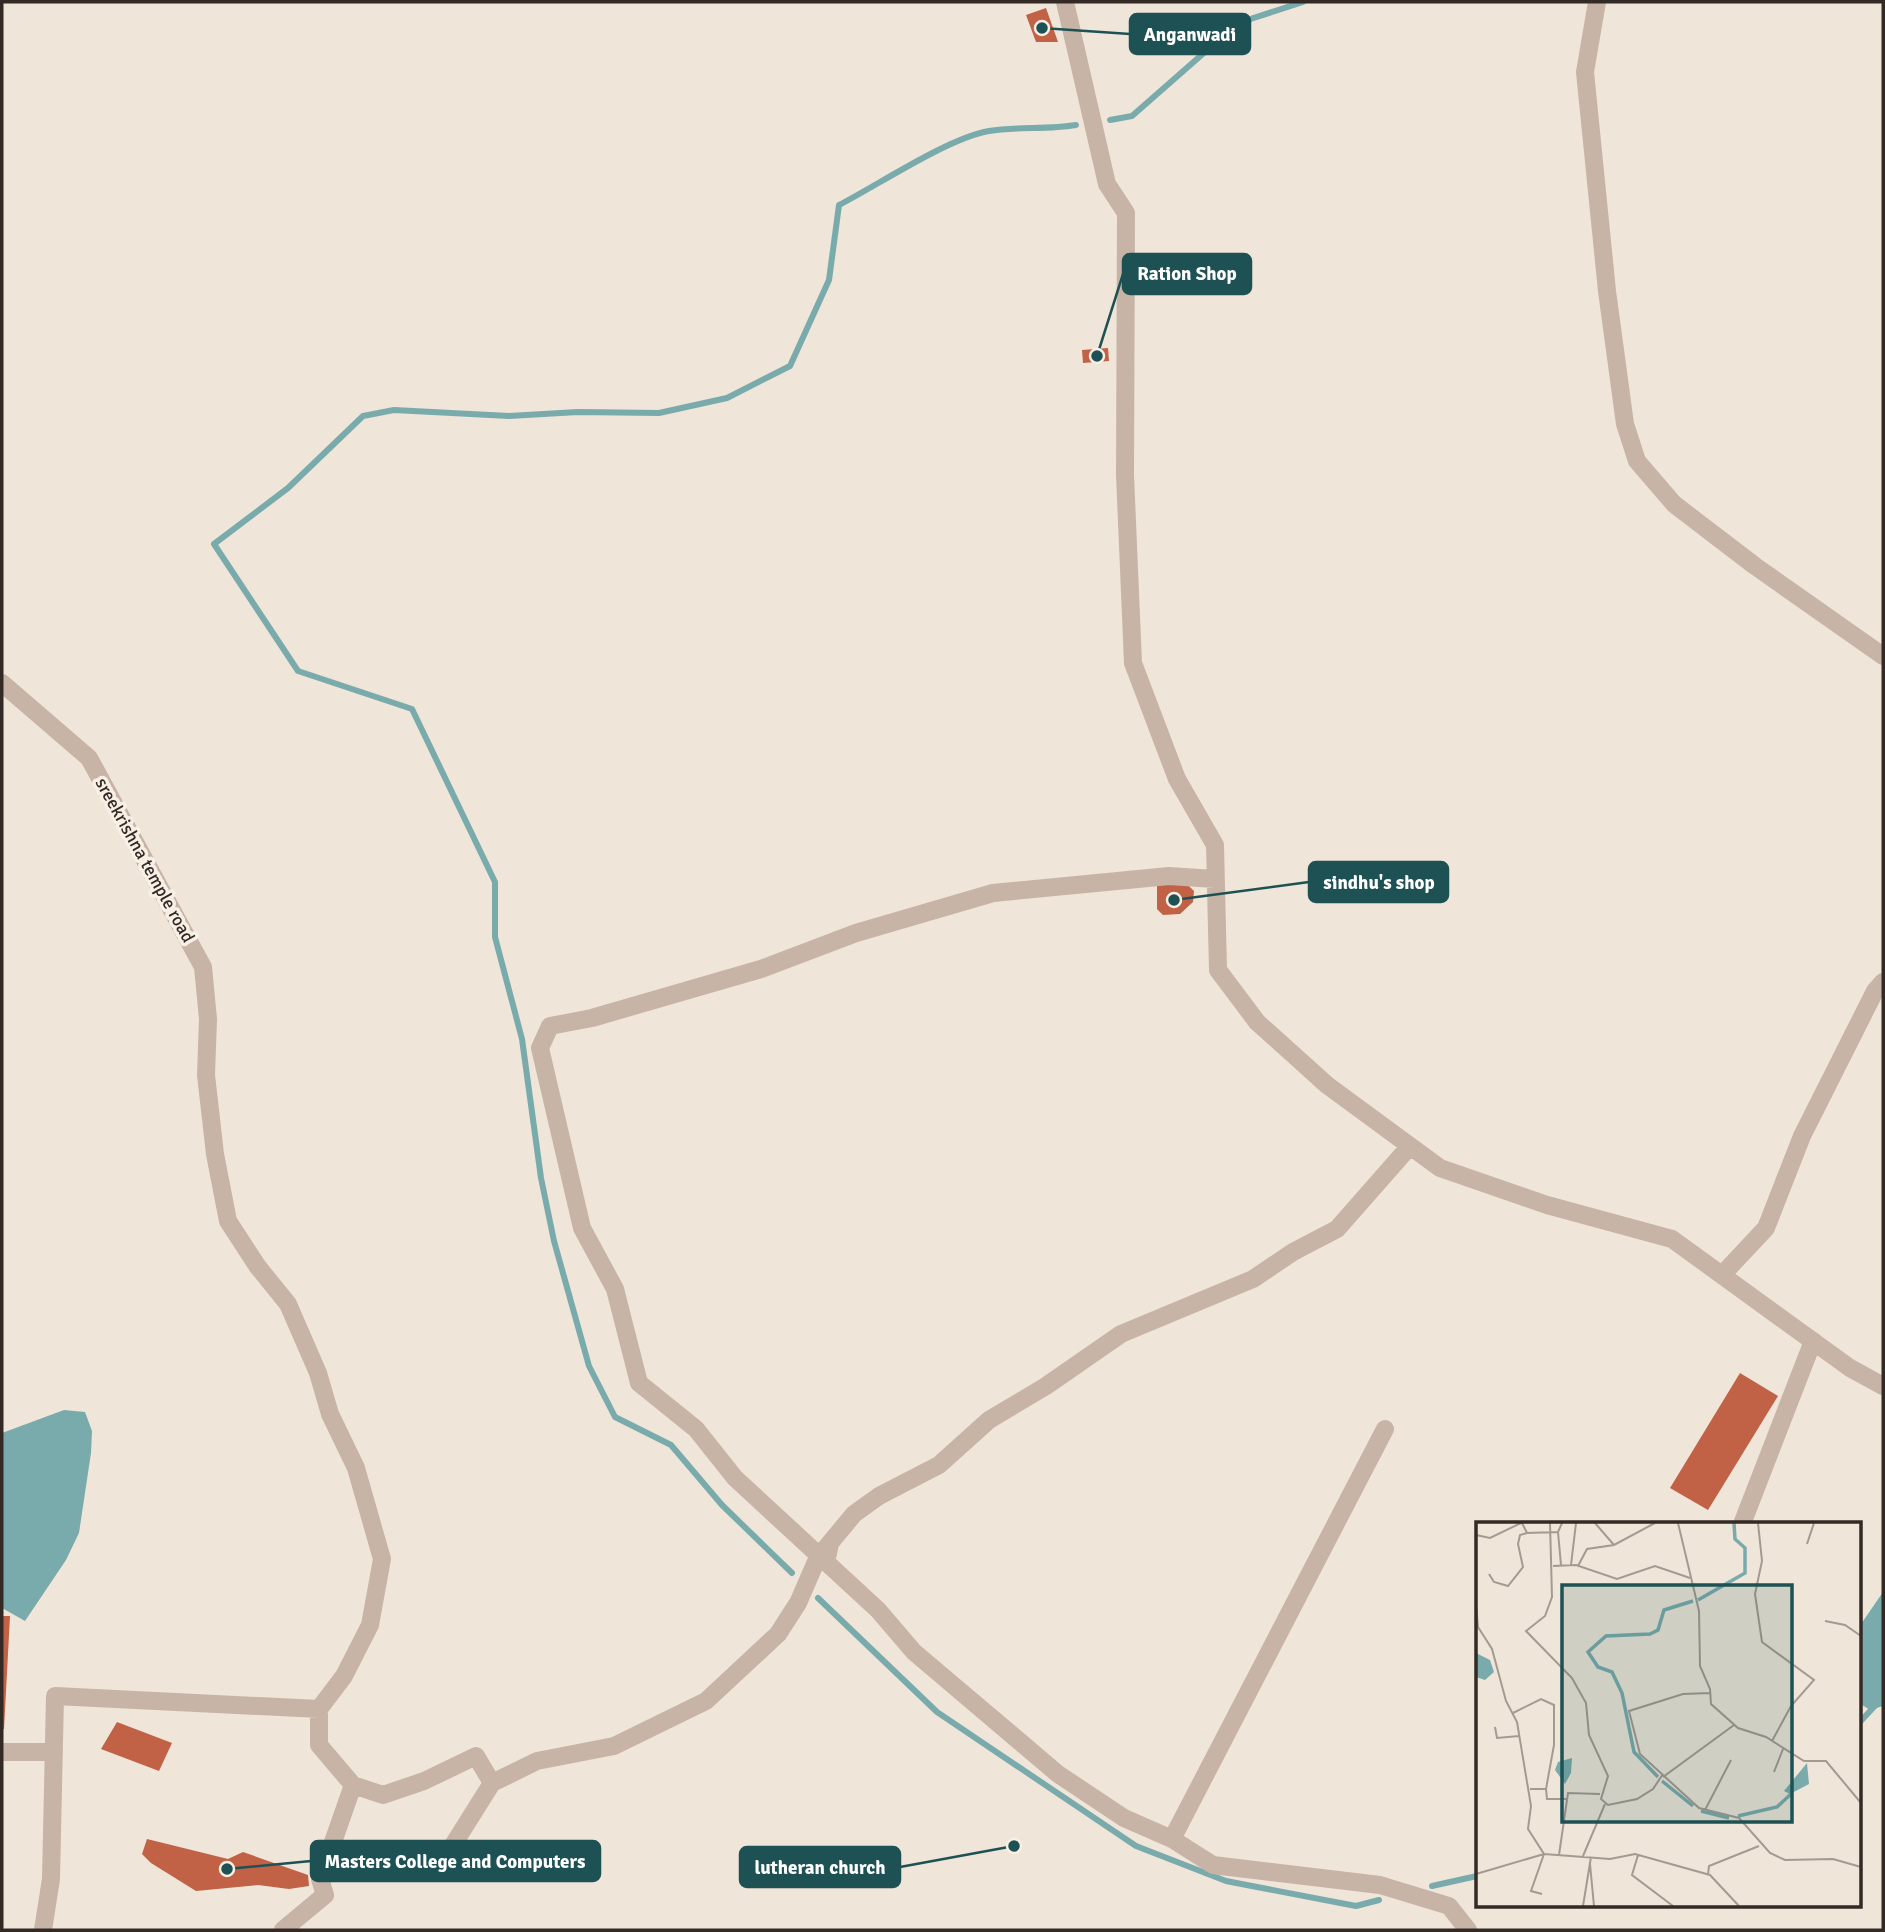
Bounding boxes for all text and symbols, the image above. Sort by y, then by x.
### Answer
callout: Anganwadi [1130,14,1250,54]
text: Anganwadi [1144,23,1236,47]
callout: Ration Shop [1123,254,1251,294]
text: Ration Shop [1137,262,1237,286]
street label: sreekrishna temple road [91,774,199,946]
callout: sindhu's shop [1309,862,1448,902]
text: sindhu's shop [1323,871,1435,895]
inset map [1476,1522,1860,1908]
callout: Masters College and Computers [311,1841,600,1881]
callout: lutheran church [740,1847,900,1887]
text: Masters College and Computers [325,1850,586,1874]
text: lutheran church [754,1856,886,1880]

